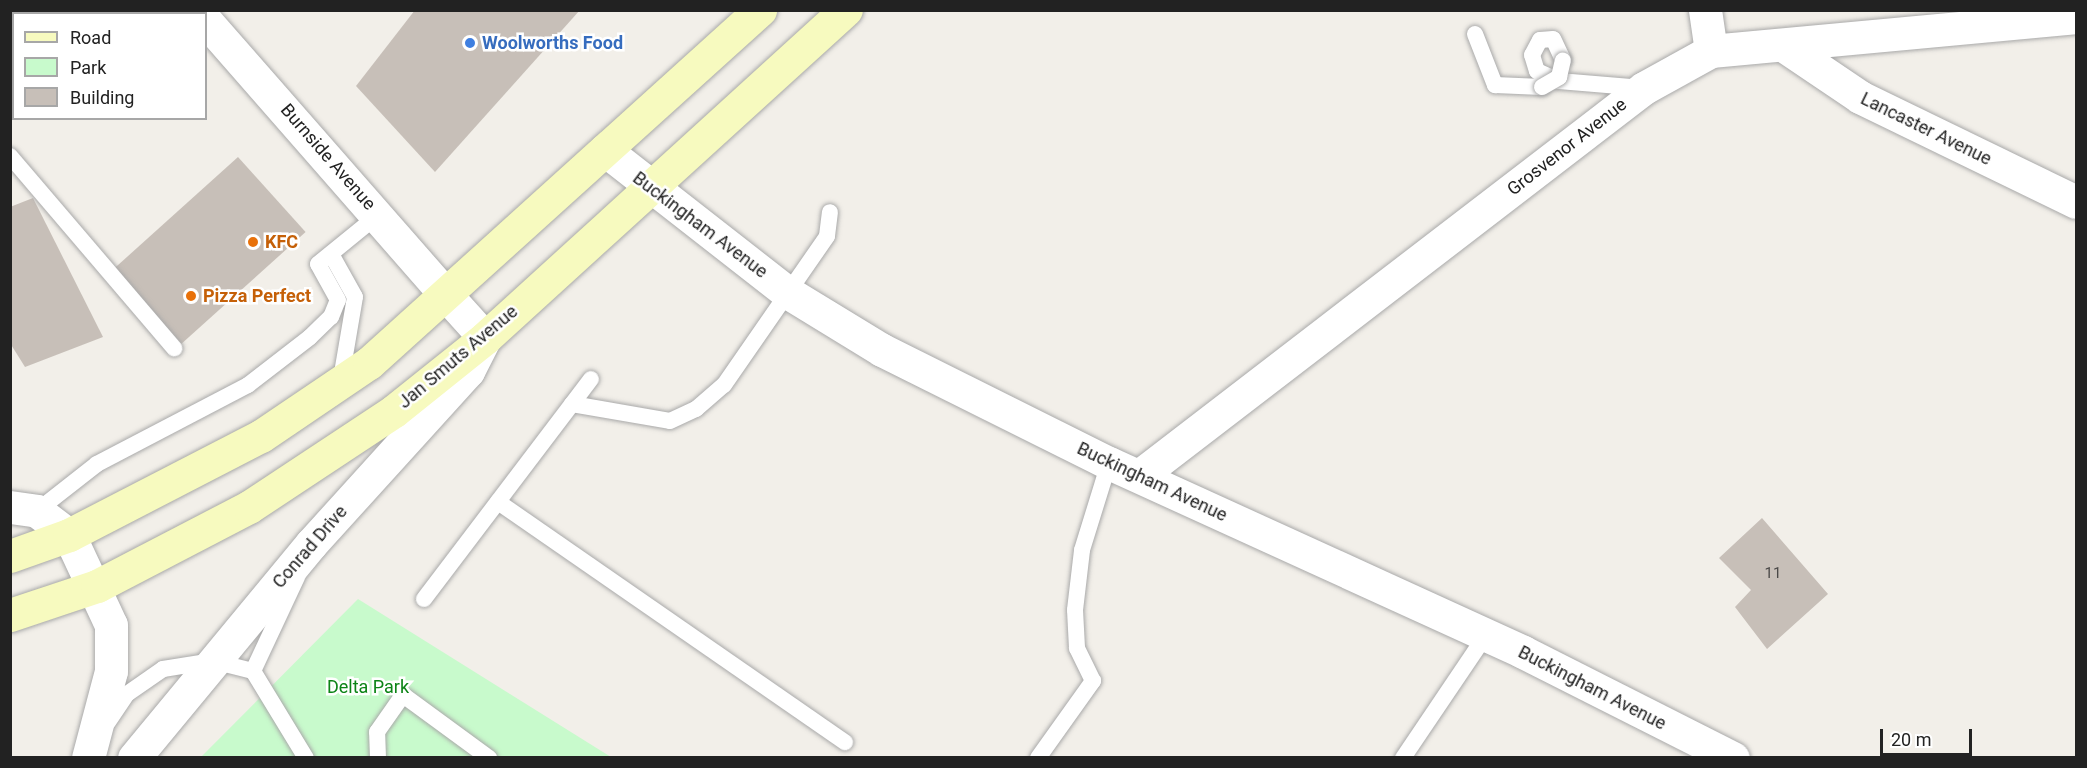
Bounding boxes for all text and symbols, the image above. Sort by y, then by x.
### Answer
legend [12,12,207,120]
text: Road [70,27,111,48]
place label: Woolworths Food [482,32,623,54]
marker: Woolworths Food [463,36,477,50]
text: Park [70,57,106,78]
text: Building [70,87,134,108]
street label: Lancaster Avenue [1857,88,1995,170]
street label: Grosvenor Avenue [1503,94,1631,200]
street label: Burnside Avenue [276,99,380,215]
street label: Buckingham Avenue [628,167,772,283]
place label: KFC [265,231,298,253]
marker: KFC [246,235,260,249]
place label: Pizza Perfect [203,285,311,307]
marker: Pizza Perfect [184,289,198,303]
street label: Jan Smuts Avenue [394,301,522,413]
street label: Buckingham Avenue [1074,438,1230,526]
street label: Conrad Drive [268,501,352,593]
house number: 11 [1765,565,1781,583]
street label: Buckingham Avenue [1515,641,1669,735]
park label: Delta Park [327,676,409,698]
scale bar [1883,717,1974,755]
text: 20 m [1891,729,1931,750]

